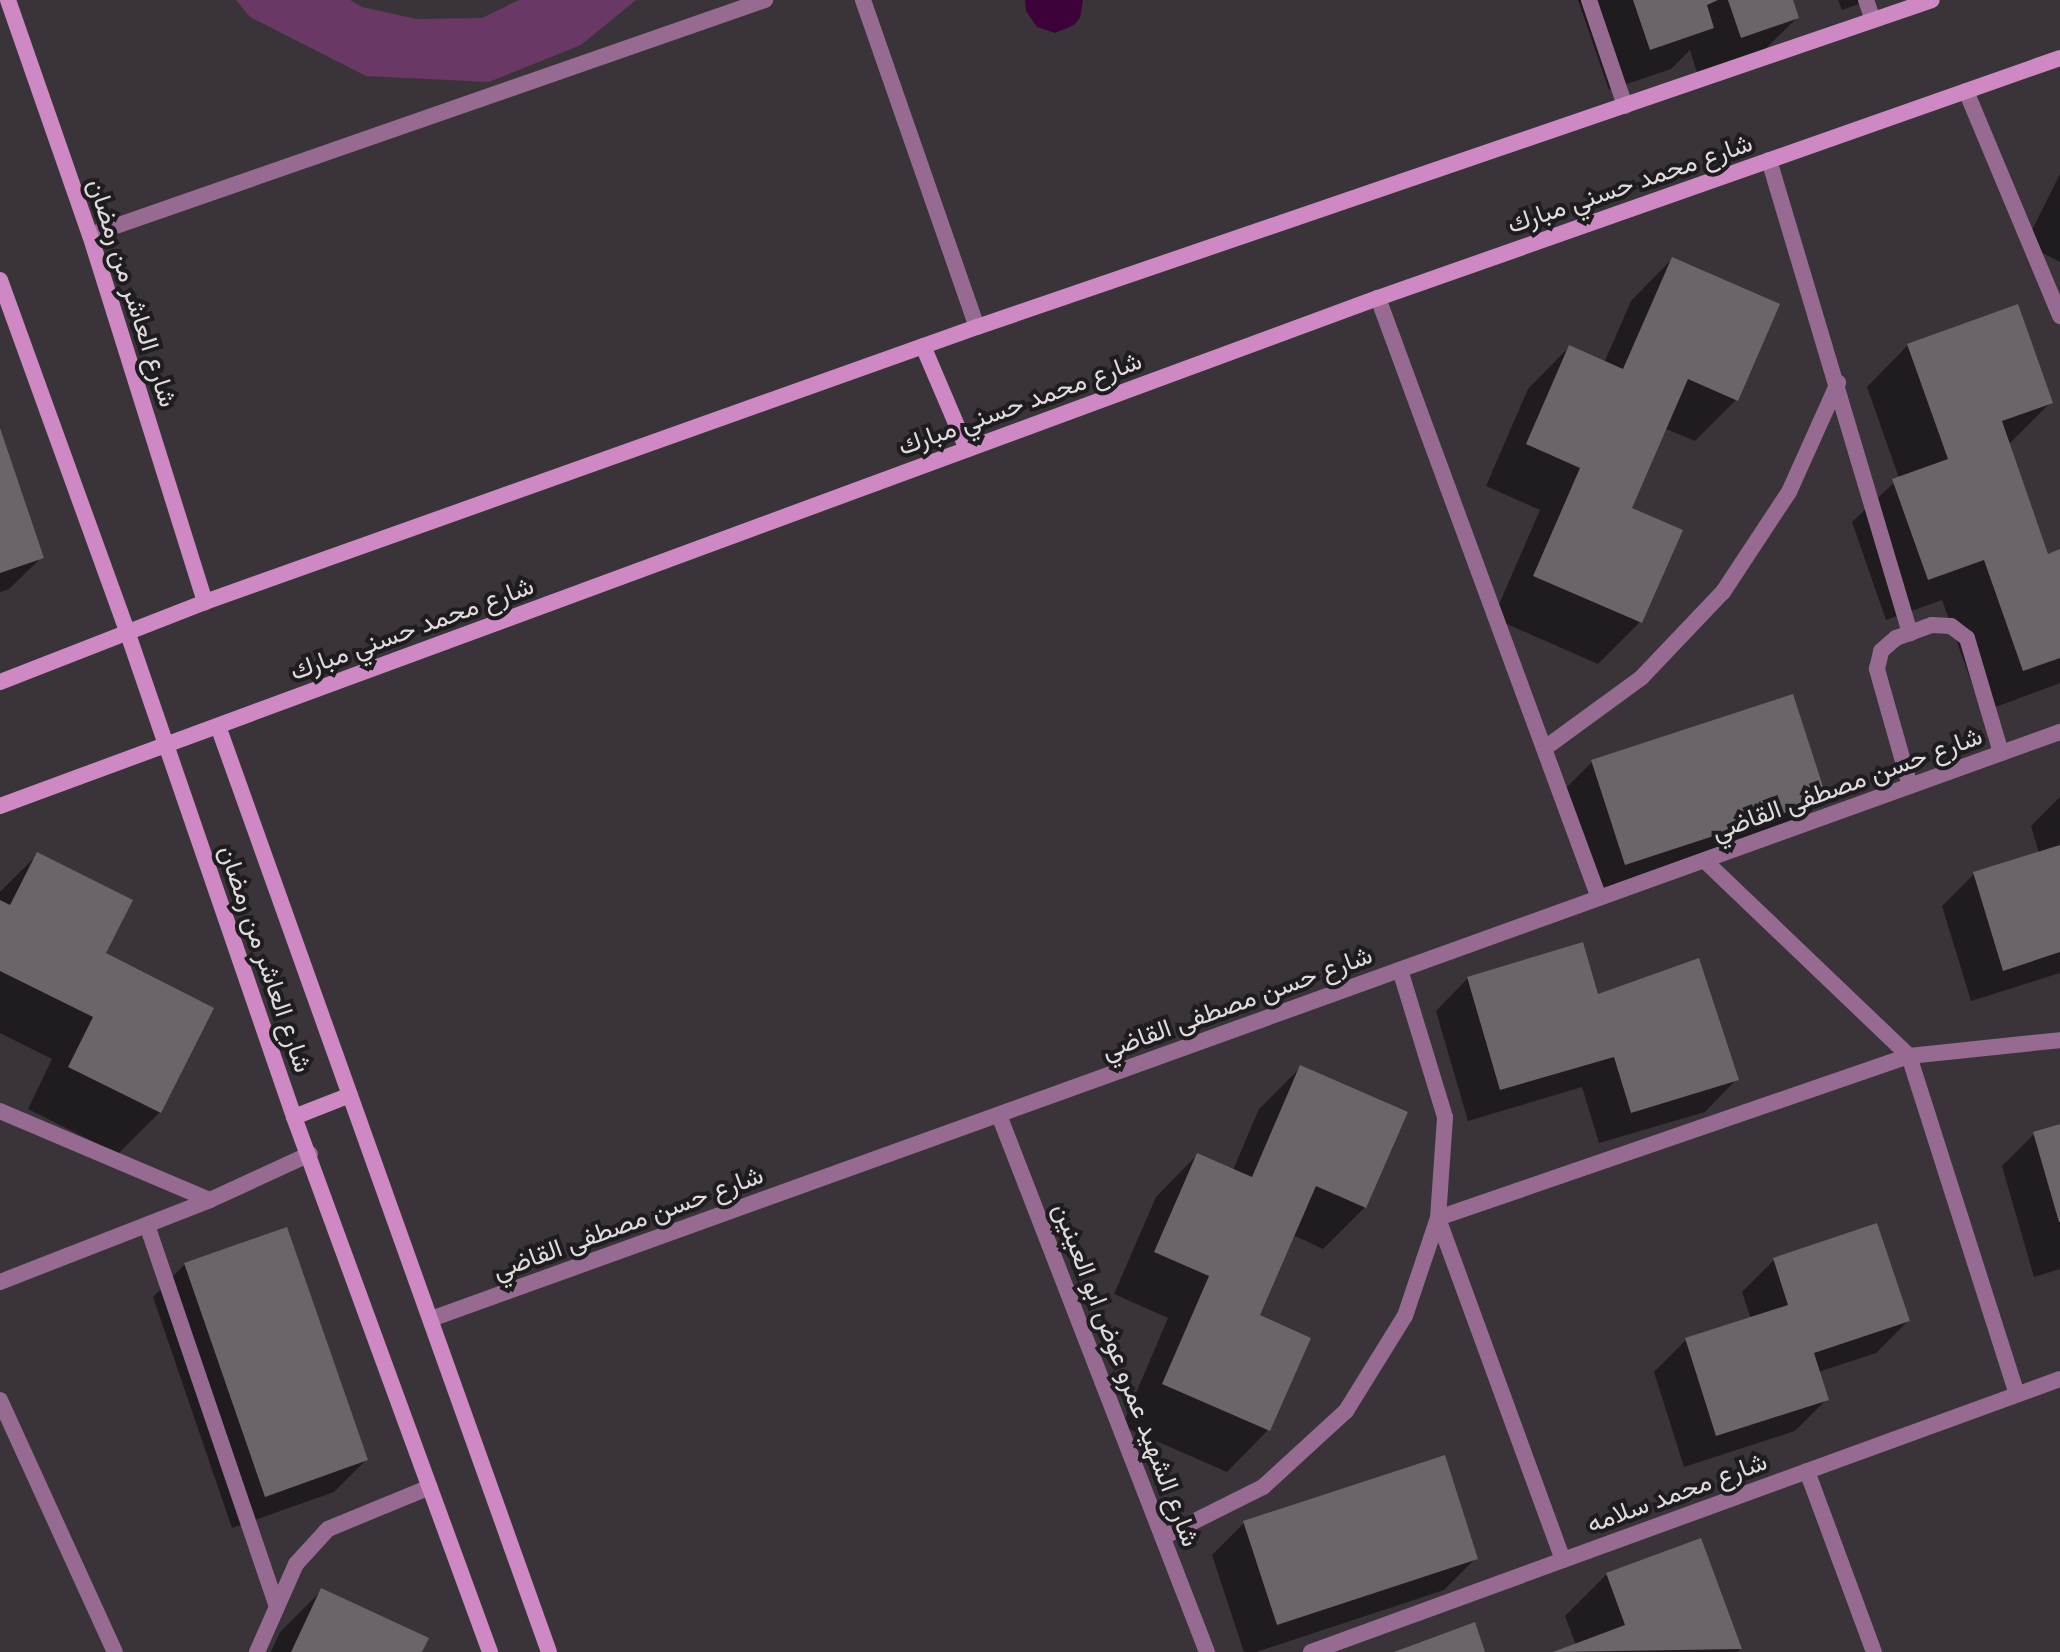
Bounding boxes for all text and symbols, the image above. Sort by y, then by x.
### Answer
street label: شارع محمد حسني مبارك [1503,127,1757,241]
street label: شارع العاشر من رمضان [80,175,184,411]
street label: شارع محمد حسني مبارك [894,345,1146,463]
street label: شارع محمد حسني مبارك [286,570,538,688]
street label: شارع حسن مصطفى القاضي [1707,720,1987,848]
street label: شارع العاشر من رمضان [212,841,318,1077]
street label: شارع حسن مصطفى القاضي [1097,939,1377,1067]
street label: شارع حسن مصطفى القاضي [488,1159,768,1287]
street label: شارع الشهيد عمرو عوض ابو العينين [1046,1199,1206,1551]
street label: شارع محمد سلامه [1583,1446,1771,1540]

